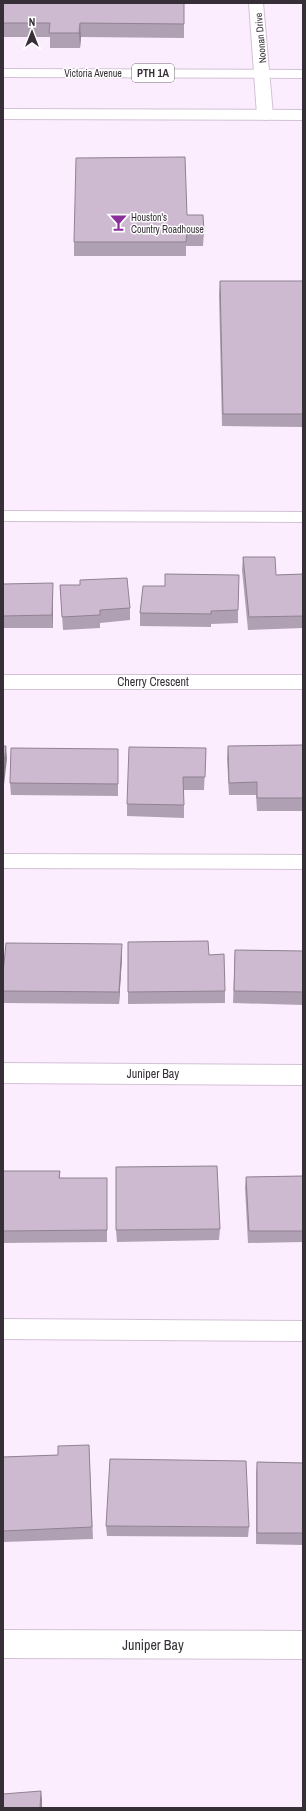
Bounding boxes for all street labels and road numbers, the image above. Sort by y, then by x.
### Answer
street label: Noonan Drive [252,12,269,64]
road number: PTH 1A [132,64,174,82]
street label: Victoria Avenue [64,67,122,80]
street label: Cherry Crescent [117,674,189,690]
street label: Juniper Bay [127,1066,179,1082]
street label: Juniper Bay [122,1636,184,1654]

